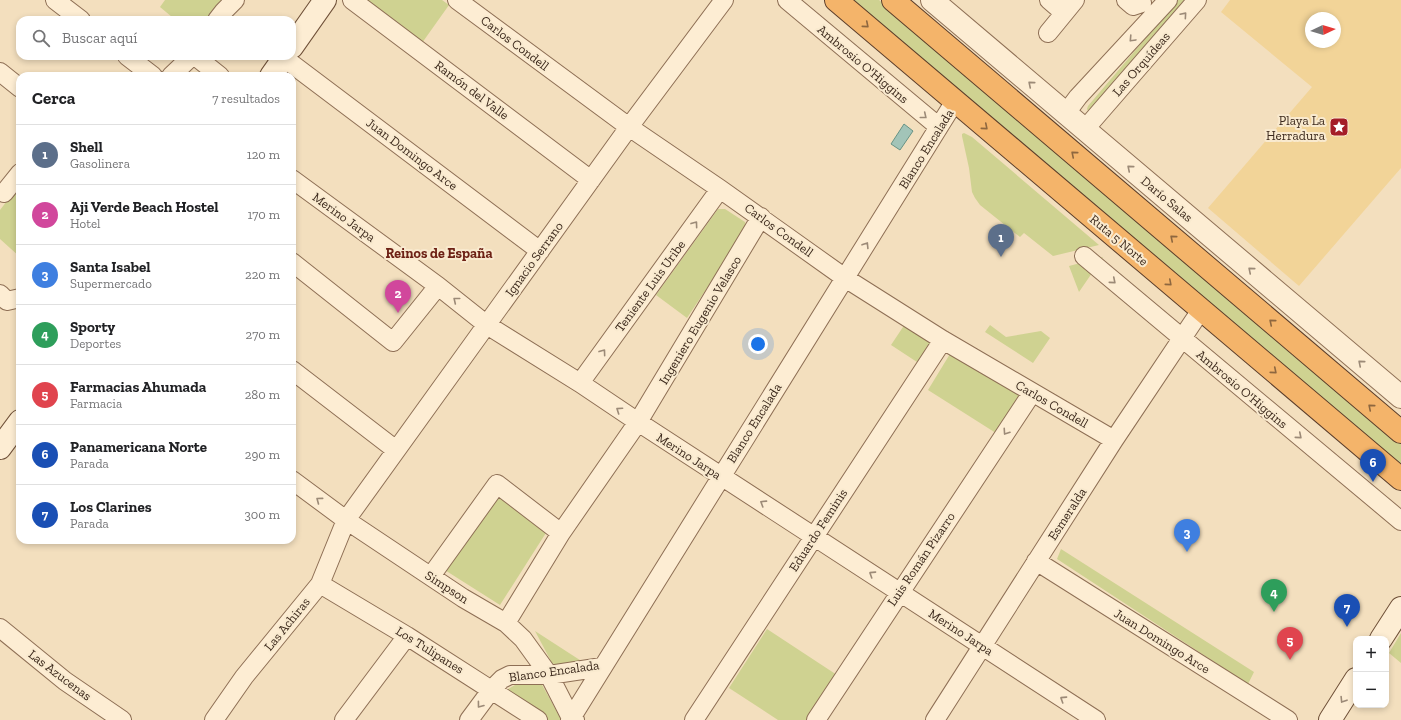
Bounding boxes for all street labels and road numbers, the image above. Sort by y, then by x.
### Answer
street label: Carlos Condell [478,12,552,74]
street label: Ambrosio O'Higgins [814,22,912,107]
street label: Las Orquídeas [1109,29,1173,99]
street label: Ramón del Valle [432,57,512,123]
street label: Blanco Encalada [895,106,957,192]
street label: Juan Domingo Arce [364,115,460,193]
street label: Darío Salas [1138,173,1196,225]
street label: Merino Jarpa [310,189,379,245]
street label: Carlos Condell [742,200,817,260]
street label: Ruta 5 Norte [1087,211,1151,269]
street label: Ignacio Serrano [502,219,566,299]
street label: Teniente Luis Uribe [612,237,688,335]
street label: Ingeniero Eugenio Velasco [656,253,745,387]
street label: Ambrosio O'Higgins [1193,347,1291,432]
street label: Carlos Condell [1013,377,1092,431]
street label: Blanco Encalada [723,380,785,466]
street label: Merino Jarpa [654,430,725,483]
street label: Esmeralda [1045,484,1090,543]
street label: Eduardo Feminis [786,486,850,574]
street label: Luis Román Pizarro [884,509,958,609]
street label: Simpson [422,567,472,607]
street label: Las Achiras [261,594,313,654]
street label: Juan Domingo Arce [1111,605,1213,677]
street label: Merino Jarpa [926,606,997,659]
street label: Los Tulipanes [393,623,467,677]
street label: Las Azucenas [26,646,95,704]
street label: Blanco Encalada [508,657,601,685]

